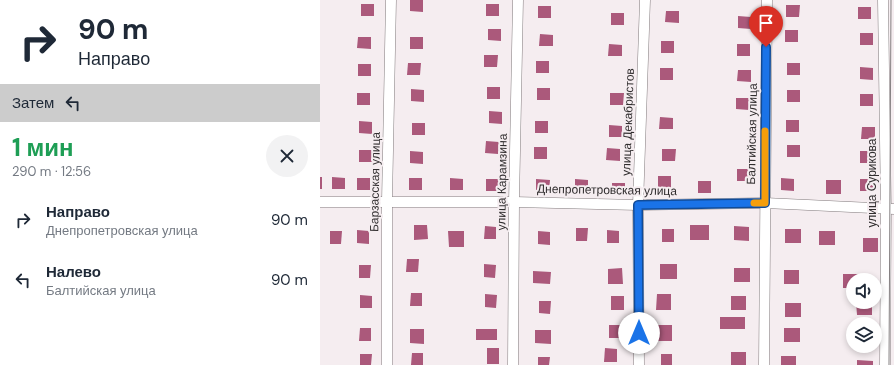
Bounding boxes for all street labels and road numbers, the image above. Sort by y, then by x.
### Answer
street label: улица Декабристов [618,68,638,176]
street label: Балтийская улица [743,83,761,185]
street label: Барзасская улица [366,131,384,232]
street label: улица Карамзина [493,133,511,231]
street label: улица Сурикова [864,138,880,228]
street label: Днепропетровская улица [537,181,677,199]

